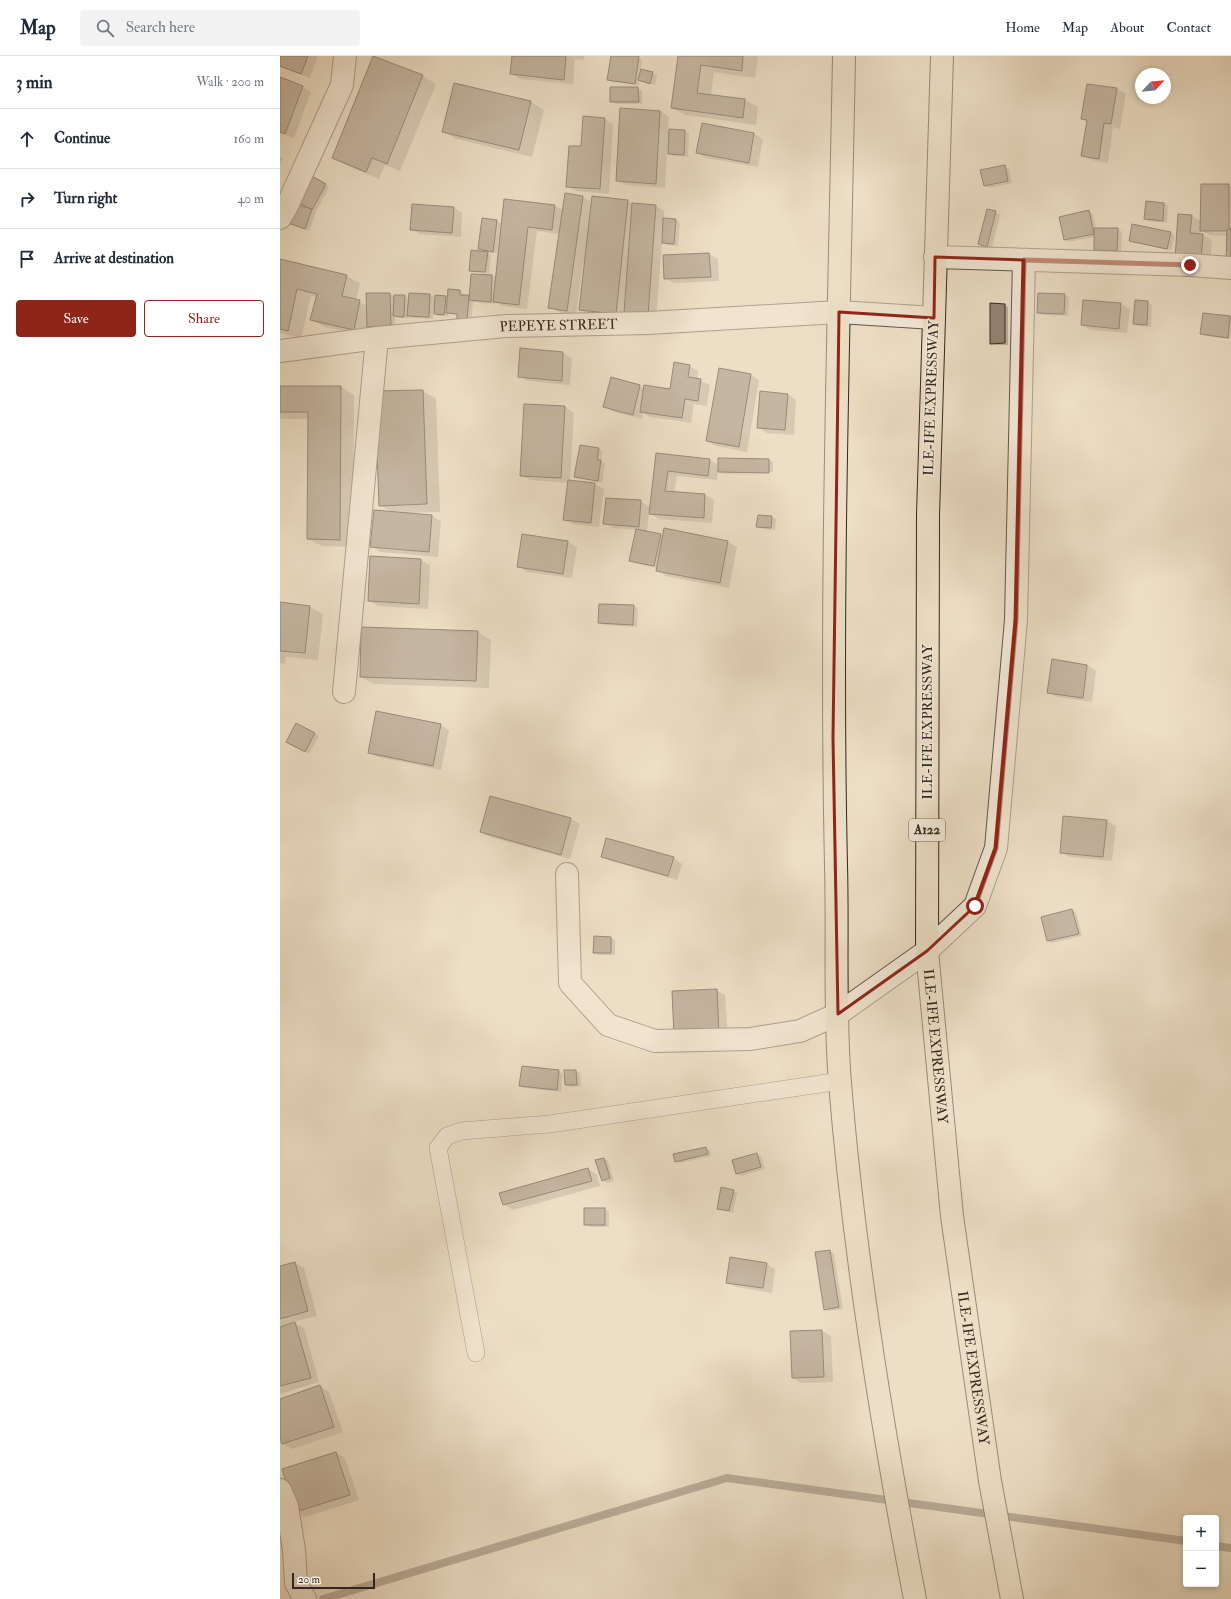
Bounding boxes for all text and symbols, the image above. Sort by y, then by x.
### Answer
search box [80,10,360,46]
text: Map [20,16,56,40]
icon: search [94,17,116,39]
text: Search here [126,18,195,37]
text: Home [1005,19,1040,36]
text: Map [1062,19,1088,36]
text: About [1110,19,1144,36]
text: Contact [1166,19,1211,36]
north arrow [1135,68,1171,104]
text: 3 min [16,72,53,93]
text: Walk · 200 m [196,74,264,90]
icon: ahead [16,128,38,150]
text: Continue [54,129,110,148]
text: 160 m [233,131,264,147]
icon: right [16,188,38,210]
text: Turn right [54,189,117,208]
text: 40 m [238,191,264,207]
icon: arrive [16,248,38,270]
text: Arrive at destination [54,249,174,268]
route end [1181,256,1199,274]
button: Save [16,300,136,337]
button: Share [144,300,264,337]
street label: PEPEYE STREET [499,315,618,335]
street label: ILE-IFE EXPRESSWAY [920,320,942,476]
street label: ILE-IFE EXPRESSWAY [919,644,936,800]
road number: A122 [909,819,945,841]
route start [966,897,984,915]
street label: ILE-IFE EXPRESSWAY [920,968,952,1125]
street label: ILE-IFE EXPRESSWAY [954,1290,993,1447]
map controls [1183,1515,1219,1587]
button: + [1183,1515,1219,1551]
button: − [1183,1551,1219,1587]
scale bar [292,1571,375,1590]
text: 20 m [298,1573,320,1586]

